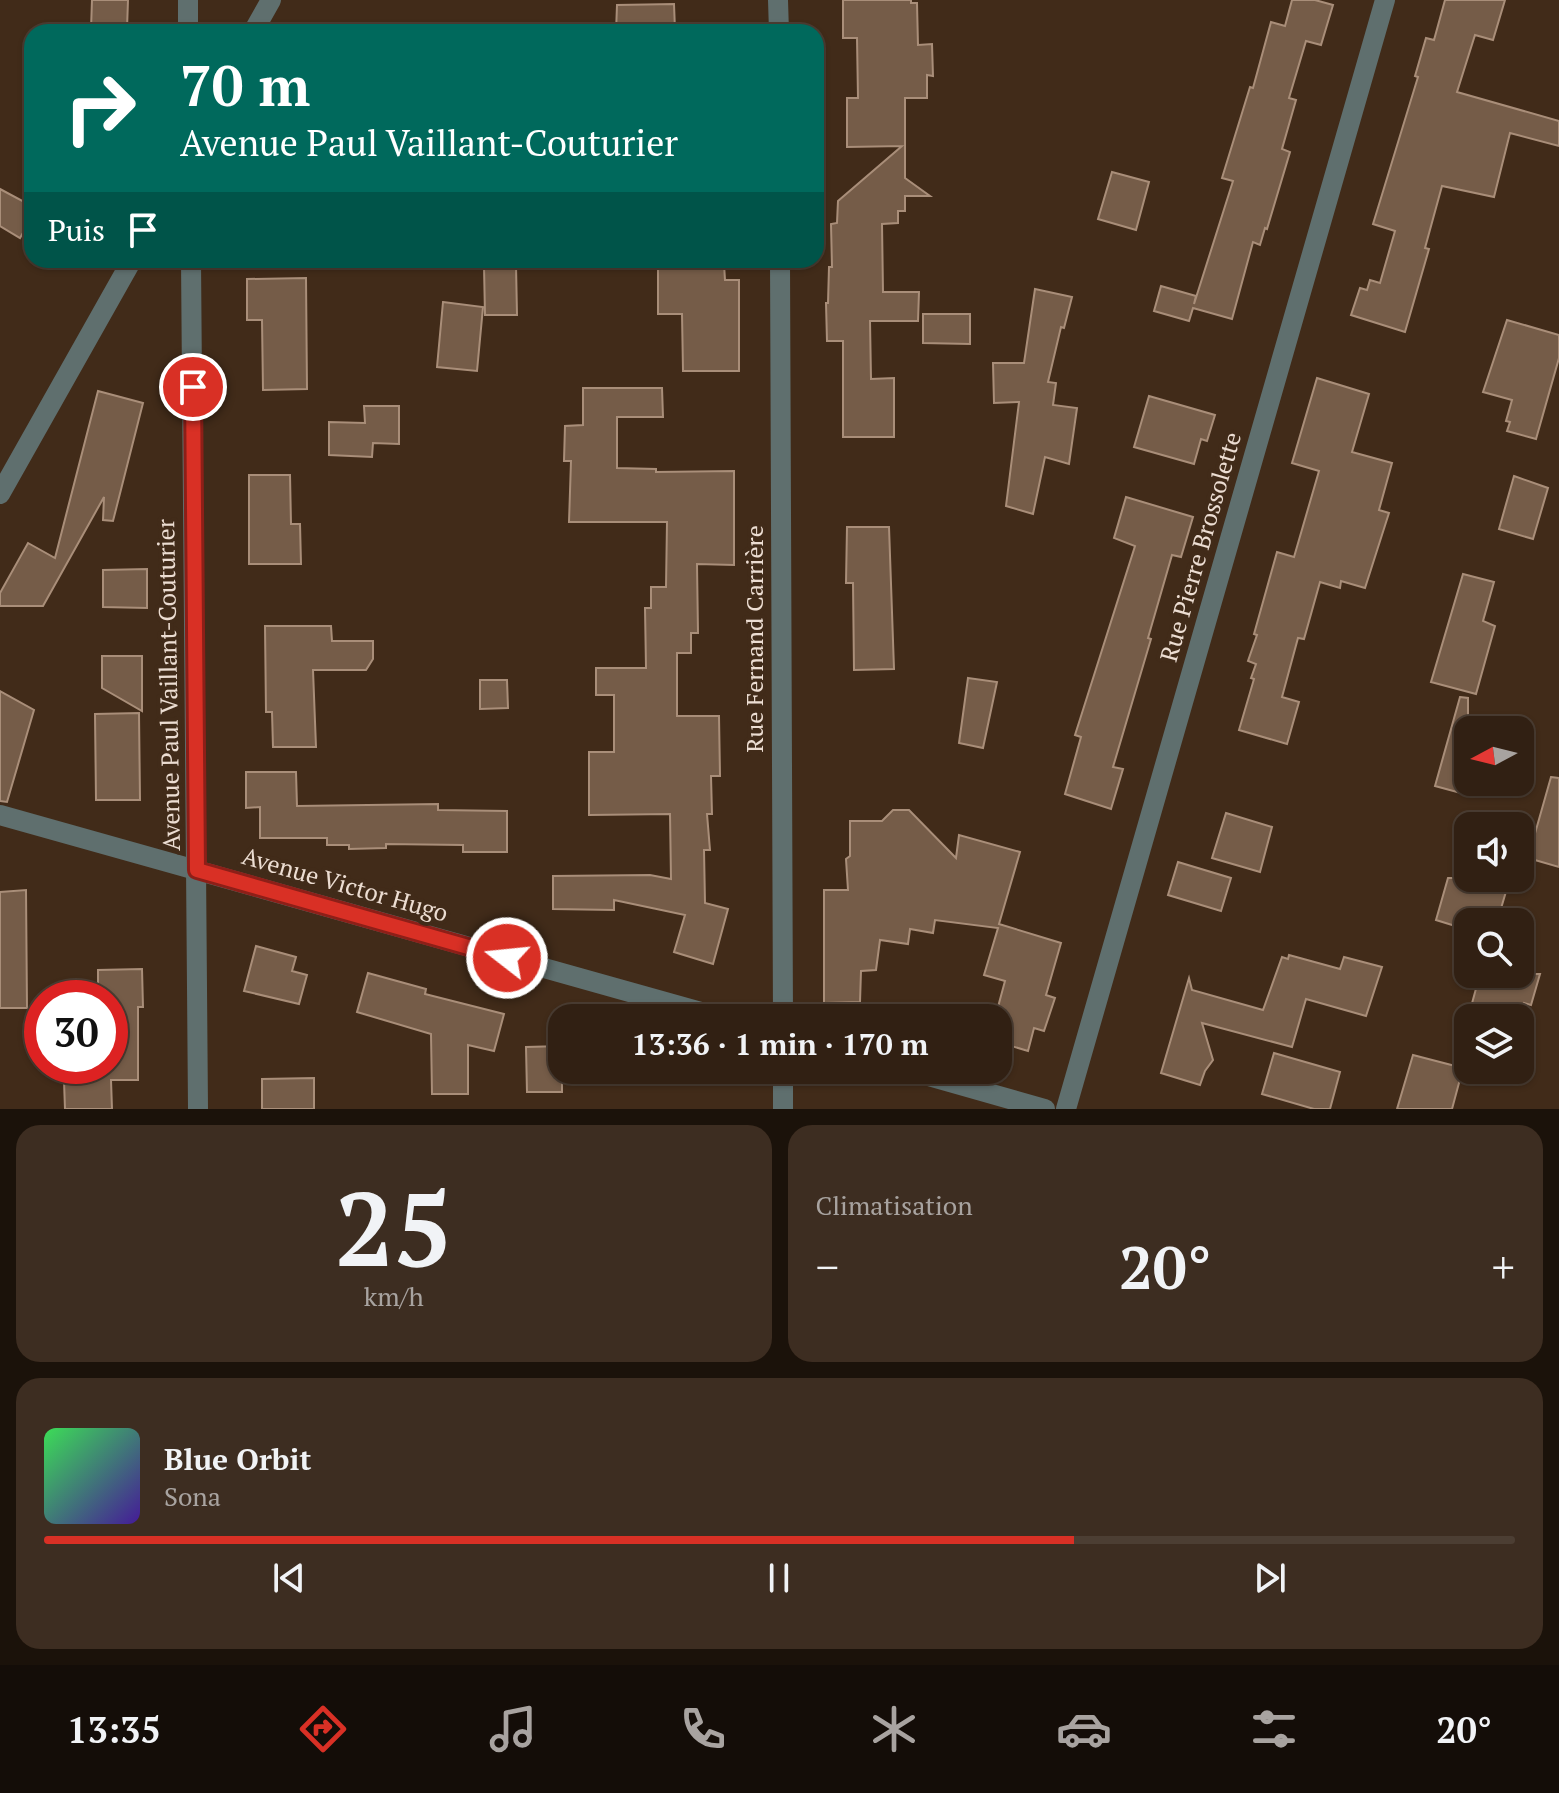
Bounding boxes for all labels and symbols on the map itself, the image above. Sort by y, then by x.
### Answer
pin [159,353,227,421]
street label: Rue Pierre Brossolette [1152,428,1248,665]
street label: Avenue Paul Vaillant-Couturier [149,518,187,851]
street label: Rue Fernand Carrière [738,525,770,753]
north arrow [1454,716,1534,796]
street label: Avenue Victor Hugo [239,839,452,929]
position arrow [465,916,549,1000]
speed limit sign: 30 [24,980,128,1084]

